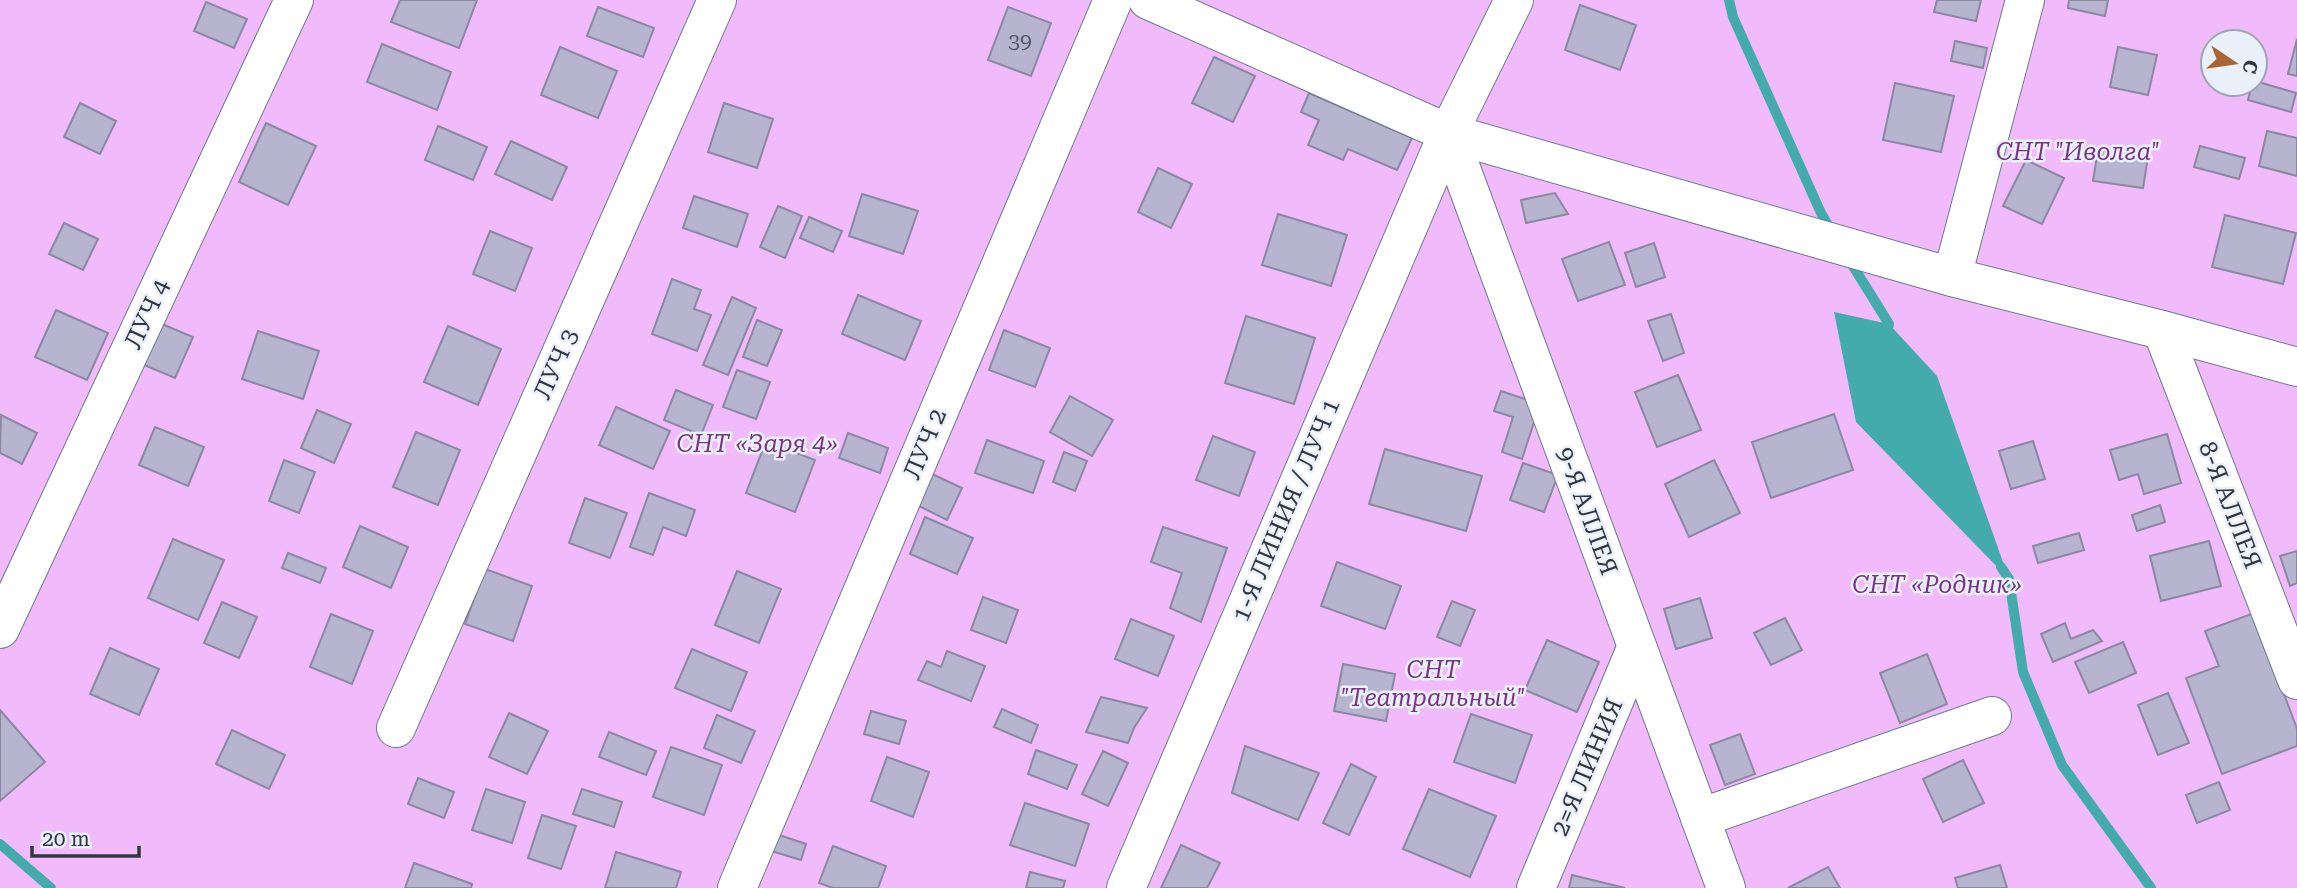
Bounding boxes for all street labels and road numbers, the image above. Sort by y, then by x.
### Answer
street label: ЛУЧ 4 [119,274,176,353]
street label: ЛУЧ 3 [528,325,584,403]
street label: 1-Я ЛИНИЯ / ЛУЧ 1 [1226,394,1346,626]
street label: ЛУЧ 2 [898,405,952,483]
street label: 8-Я АЛЛЕЯ [2193,438,2267,572]
street label: 9-Я АЛЛЕЯ [1551,443,1623,579]
street label: 2=Я ЛИНИЯ [1546,694,1628,840]

